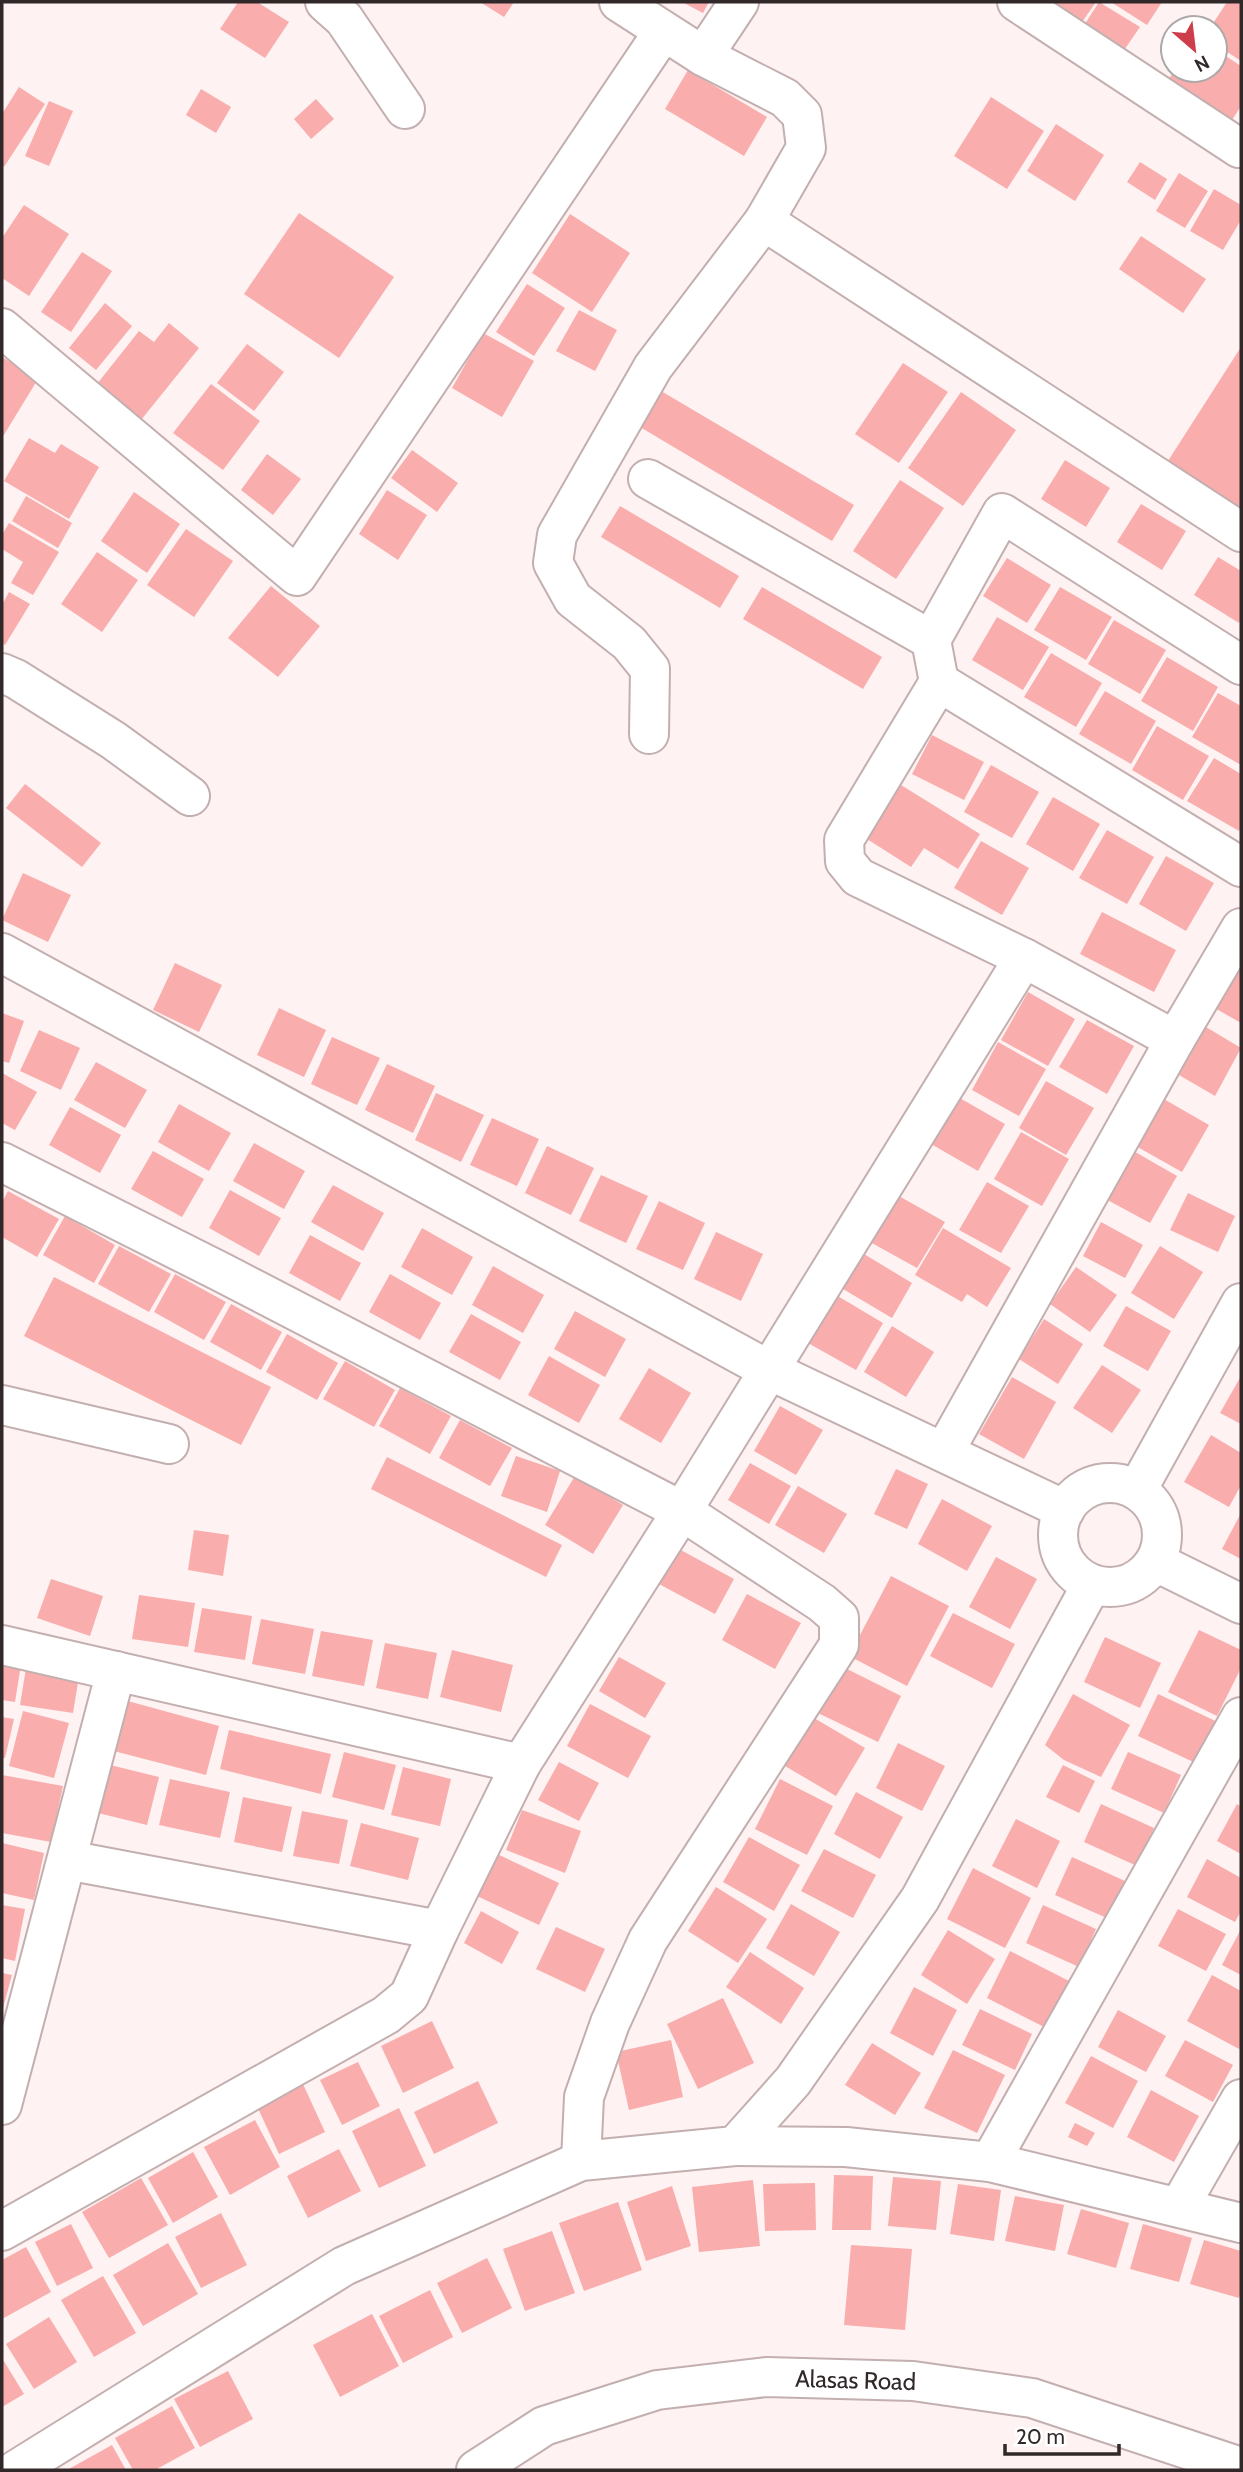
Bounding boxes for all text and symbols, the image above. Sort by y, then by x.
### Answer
north arrow [1159,14,1229,84]
text: N [1190,50,1213,77]
street label: Alasas Road [795,2363,916,2396]
scale bar [1005,2412,1119,2456]
text: 20 m [1016,2424,1065,2449]

